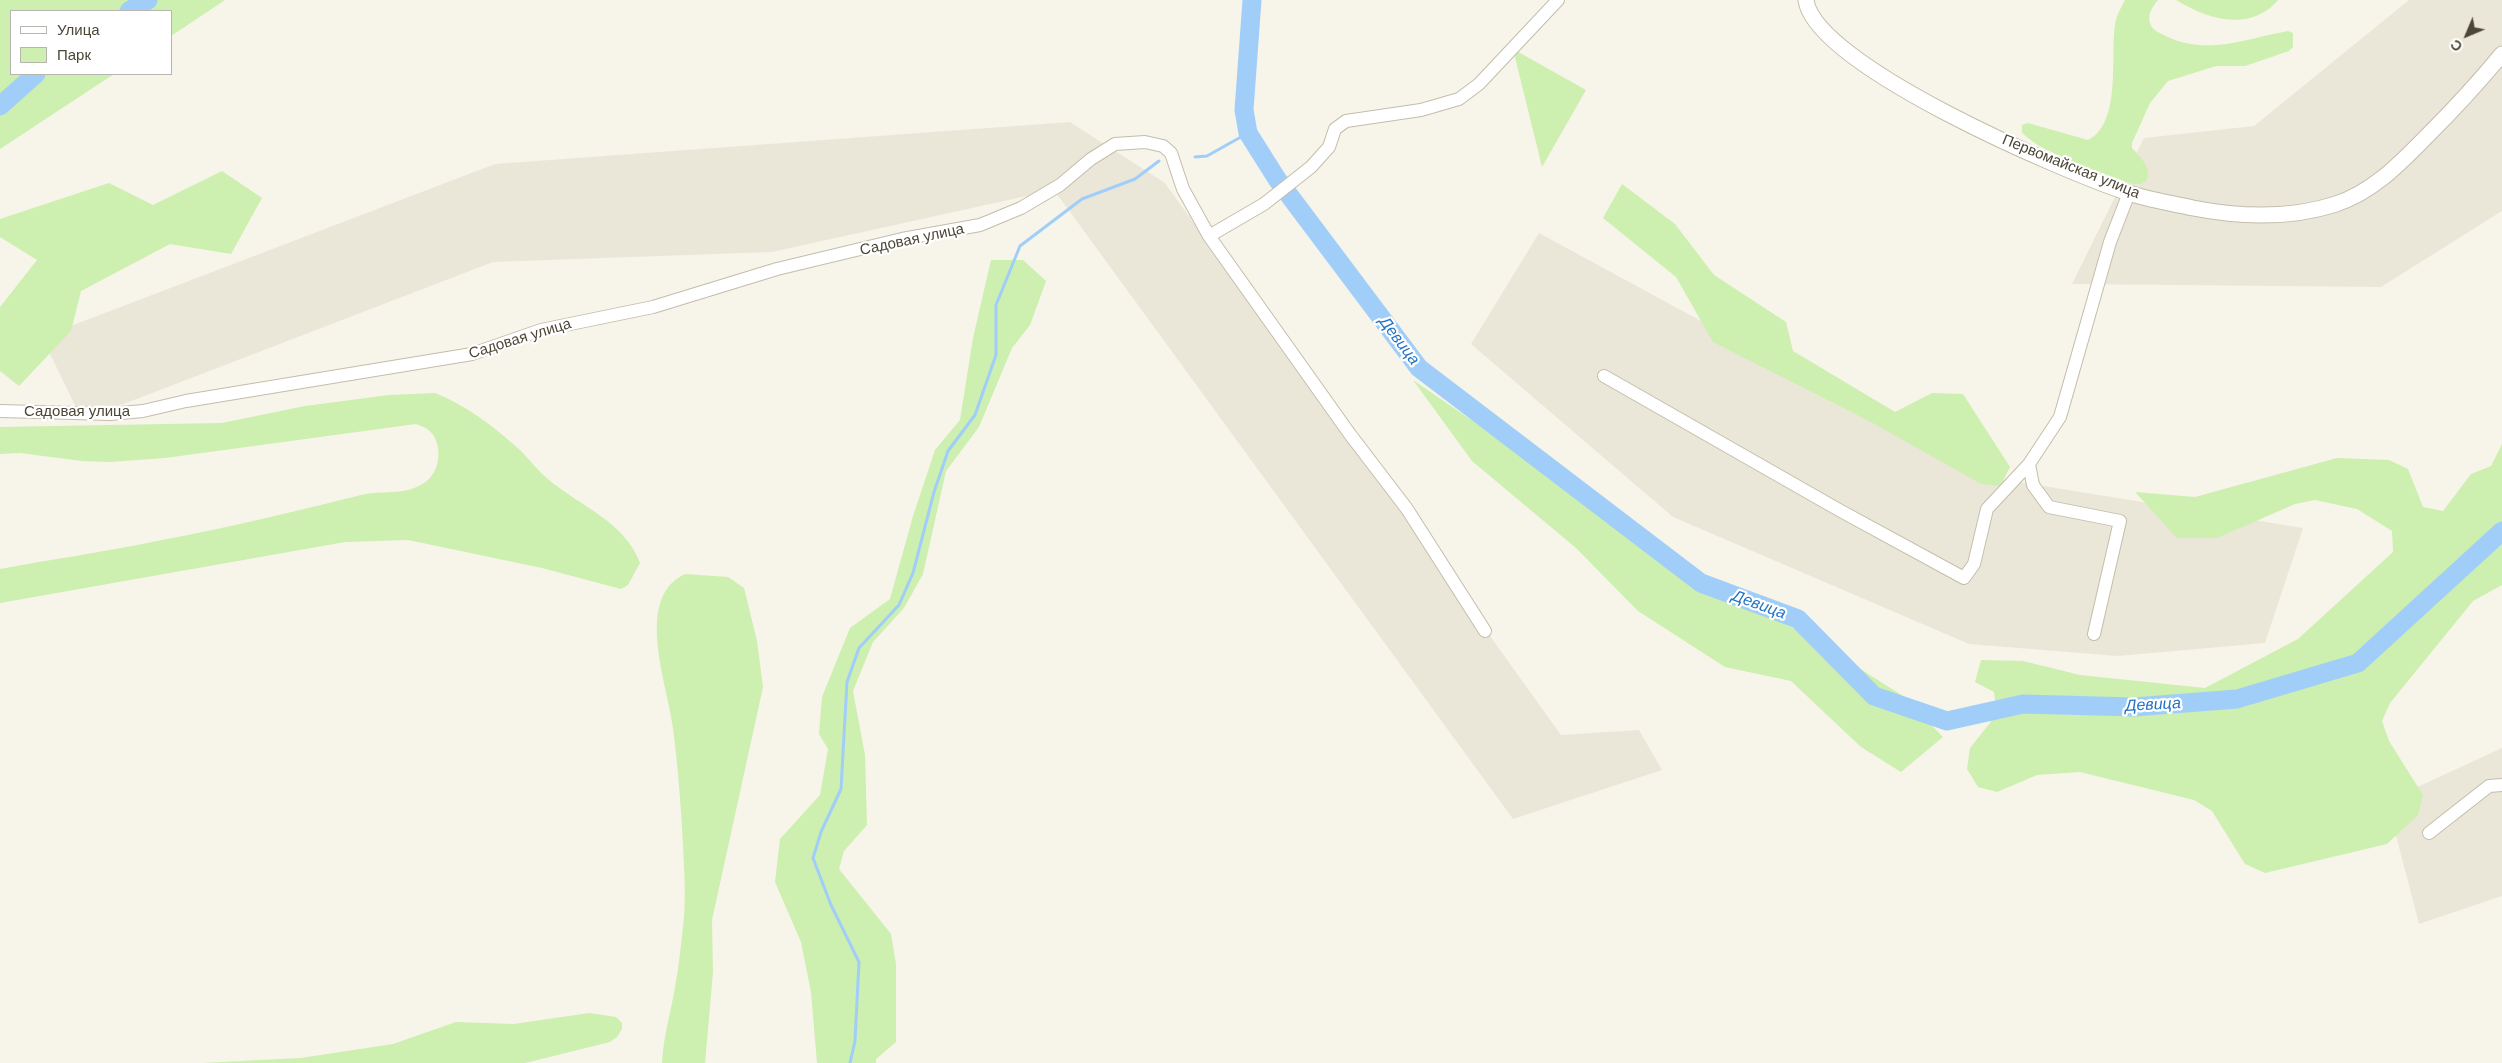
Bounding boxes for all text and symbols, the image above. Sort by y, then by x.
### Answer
legend [10,10,172,75]
north arrow [2442,10,2492,60]
text: Улица [57,21,100,38]
text: С [2447,36,2466,55]
text: Парк [57,46,91,63]
street label: Первомайская улица [2000,131,2142,203]
street label: Садовая улица [858,220,966,260]
water label: Девица [1375,313,1423,369]
street label: Садовая улица [467,315,573,363]
street label: Садовая улица [24,403,130,421]
water label: Девица [1730,586,1788,624]
water label: Девица [2125,694,2181,716]

